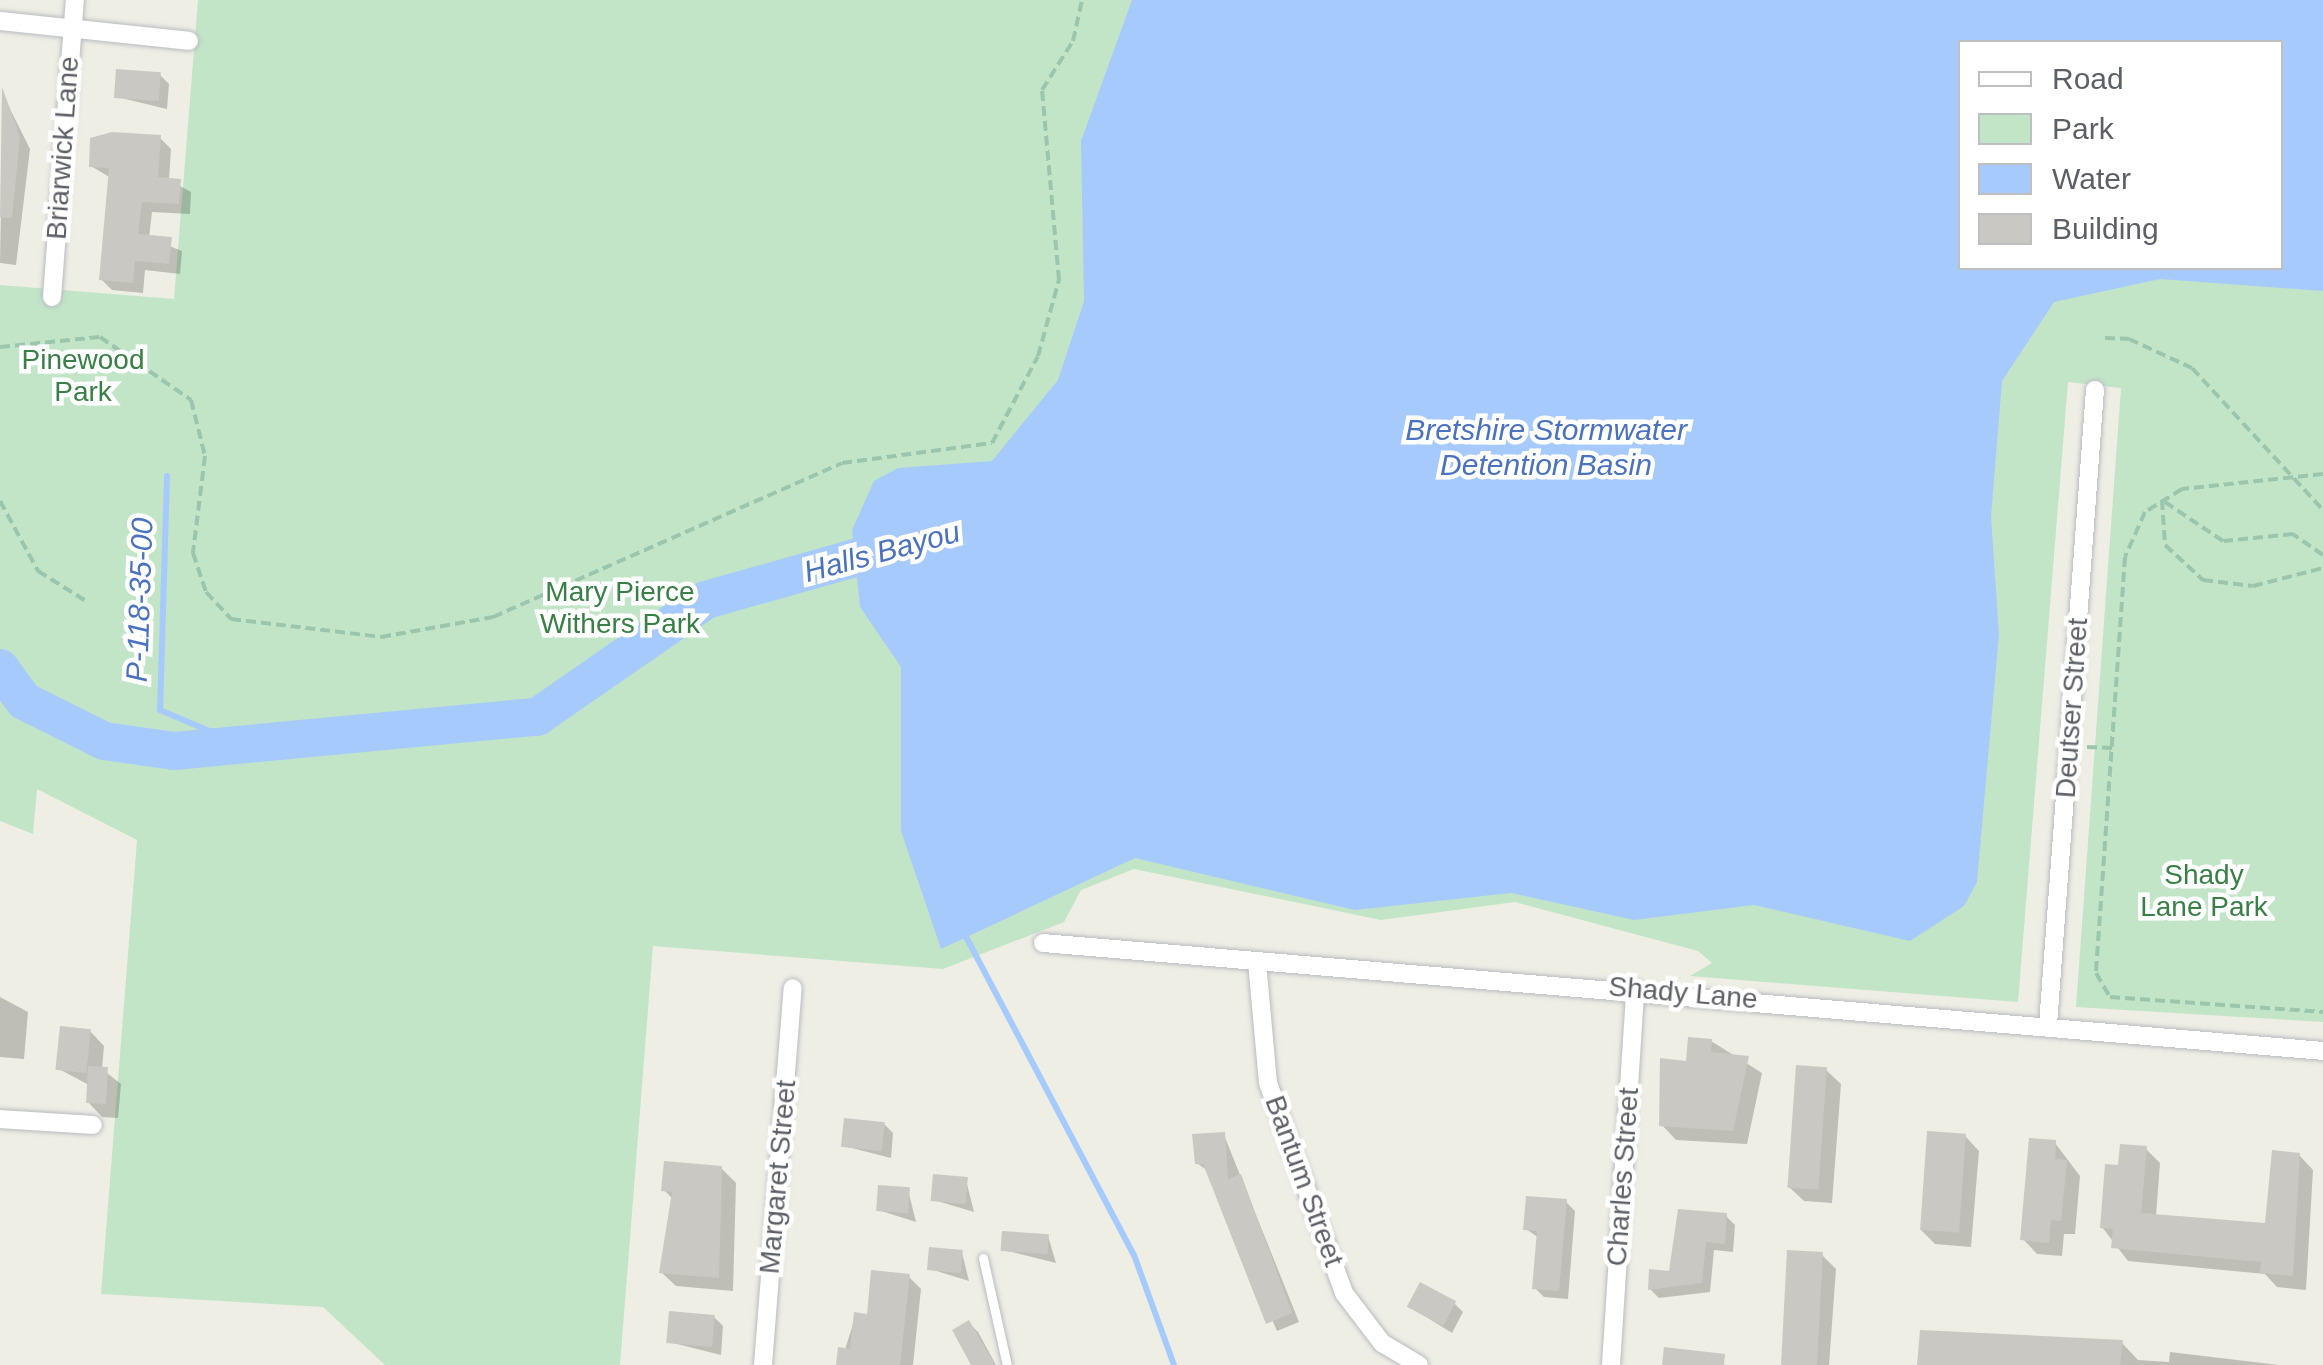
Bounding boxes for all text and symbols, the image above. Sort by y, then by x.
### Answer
legend [1958,40,2283,270]
street label: Briarwick Lane [40,55,86,241]
text: Road [2052,62,2124,95]
text: Park [2052,112,2114,145]
text: Water [2052,162,2131,195]
text: Building [2052,212,2159,245]
park label: Pinewood Park [22,343,144,409]
water label: Bretshire Stormwater Detention Basin [1405,412,1687,482]
water label: Halls Bayou [800,514,964,590]
water label: P-118-35-00 [119,517,161,683]
park label: Mary Pierce Withers Park [540,575,700,641]
street label: Deutser Street [2049,617,2095,799]
park label: Shady Lane Park [2140,858,2268,924]
street label: Shady Lane [1607,970,1759,1016]
street label: Margaret Street [753,1079,803,1275]
street label: Charles Street [1600,1087,1646,1267]
street label: Bantum Street [1258,1091,1350,1271]

